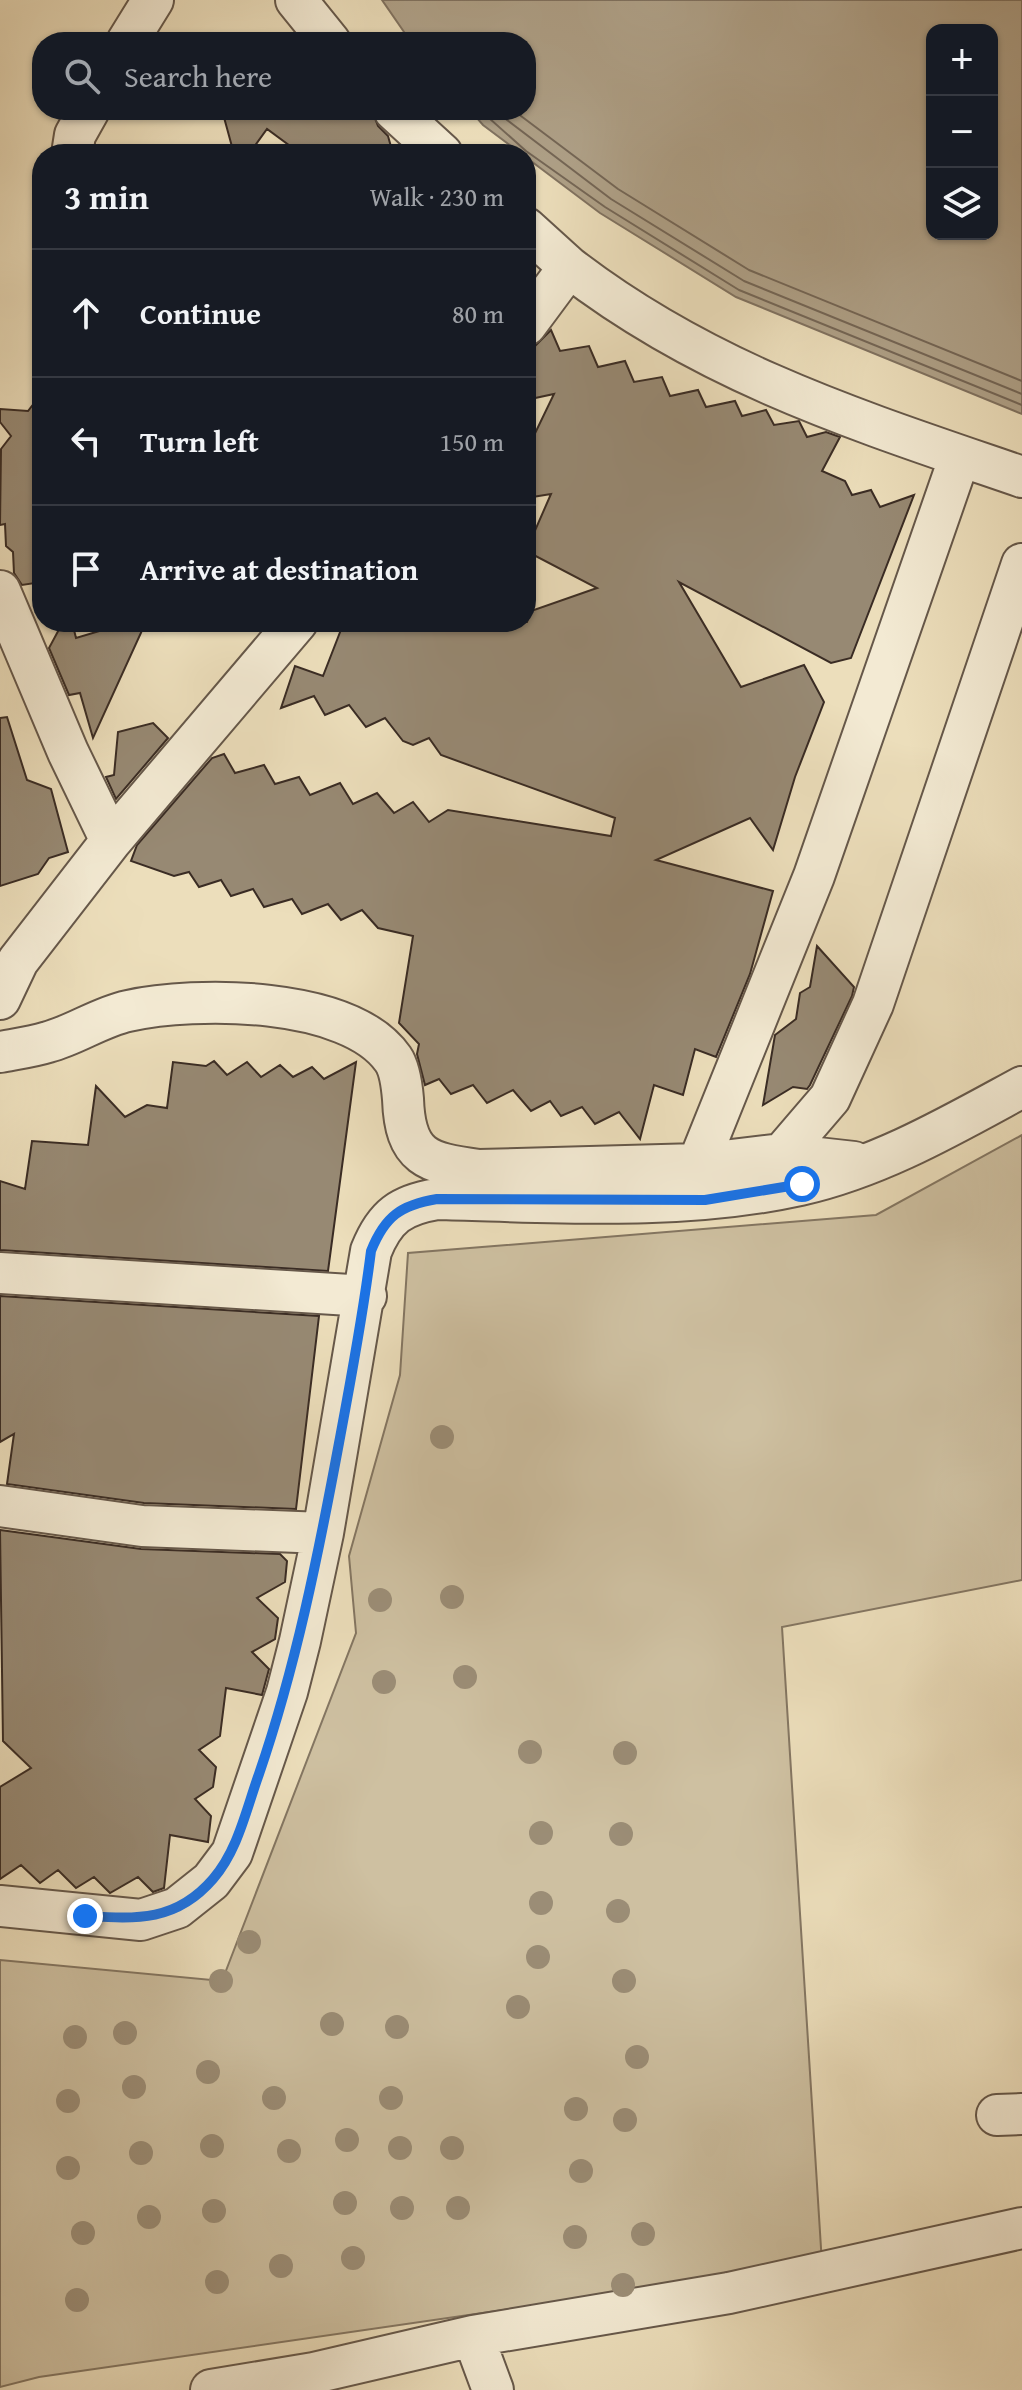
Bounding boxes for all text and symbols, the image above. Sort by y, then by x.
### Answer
map controls [926,24,998,240]
button: + [926,24,998,96]
search box [32,32,536,120]
icon: search [60,54,104,98]
text: Search here [124,54,272,98]
button: − [926,96,998,168]
button: layers [926,168,998,240]
text: 3 min [64,172,149,221]
text: Walk · 230 m [370,177,504,216]
icon: ahead [64,291,108,335]
text: Continue [140,291,261,335]
text: 80 m [452,294,504,333]
icon: left [64,419,108,463]
text: Turn left [140,419,259,463]
text: 150 m [439,422,504,461]
icon: arrive [64,547,108,591]
text: Arrive at destination [140,547,418,591]
route start [784,1166,820,1202]
route end [67,1898,103,1934]

